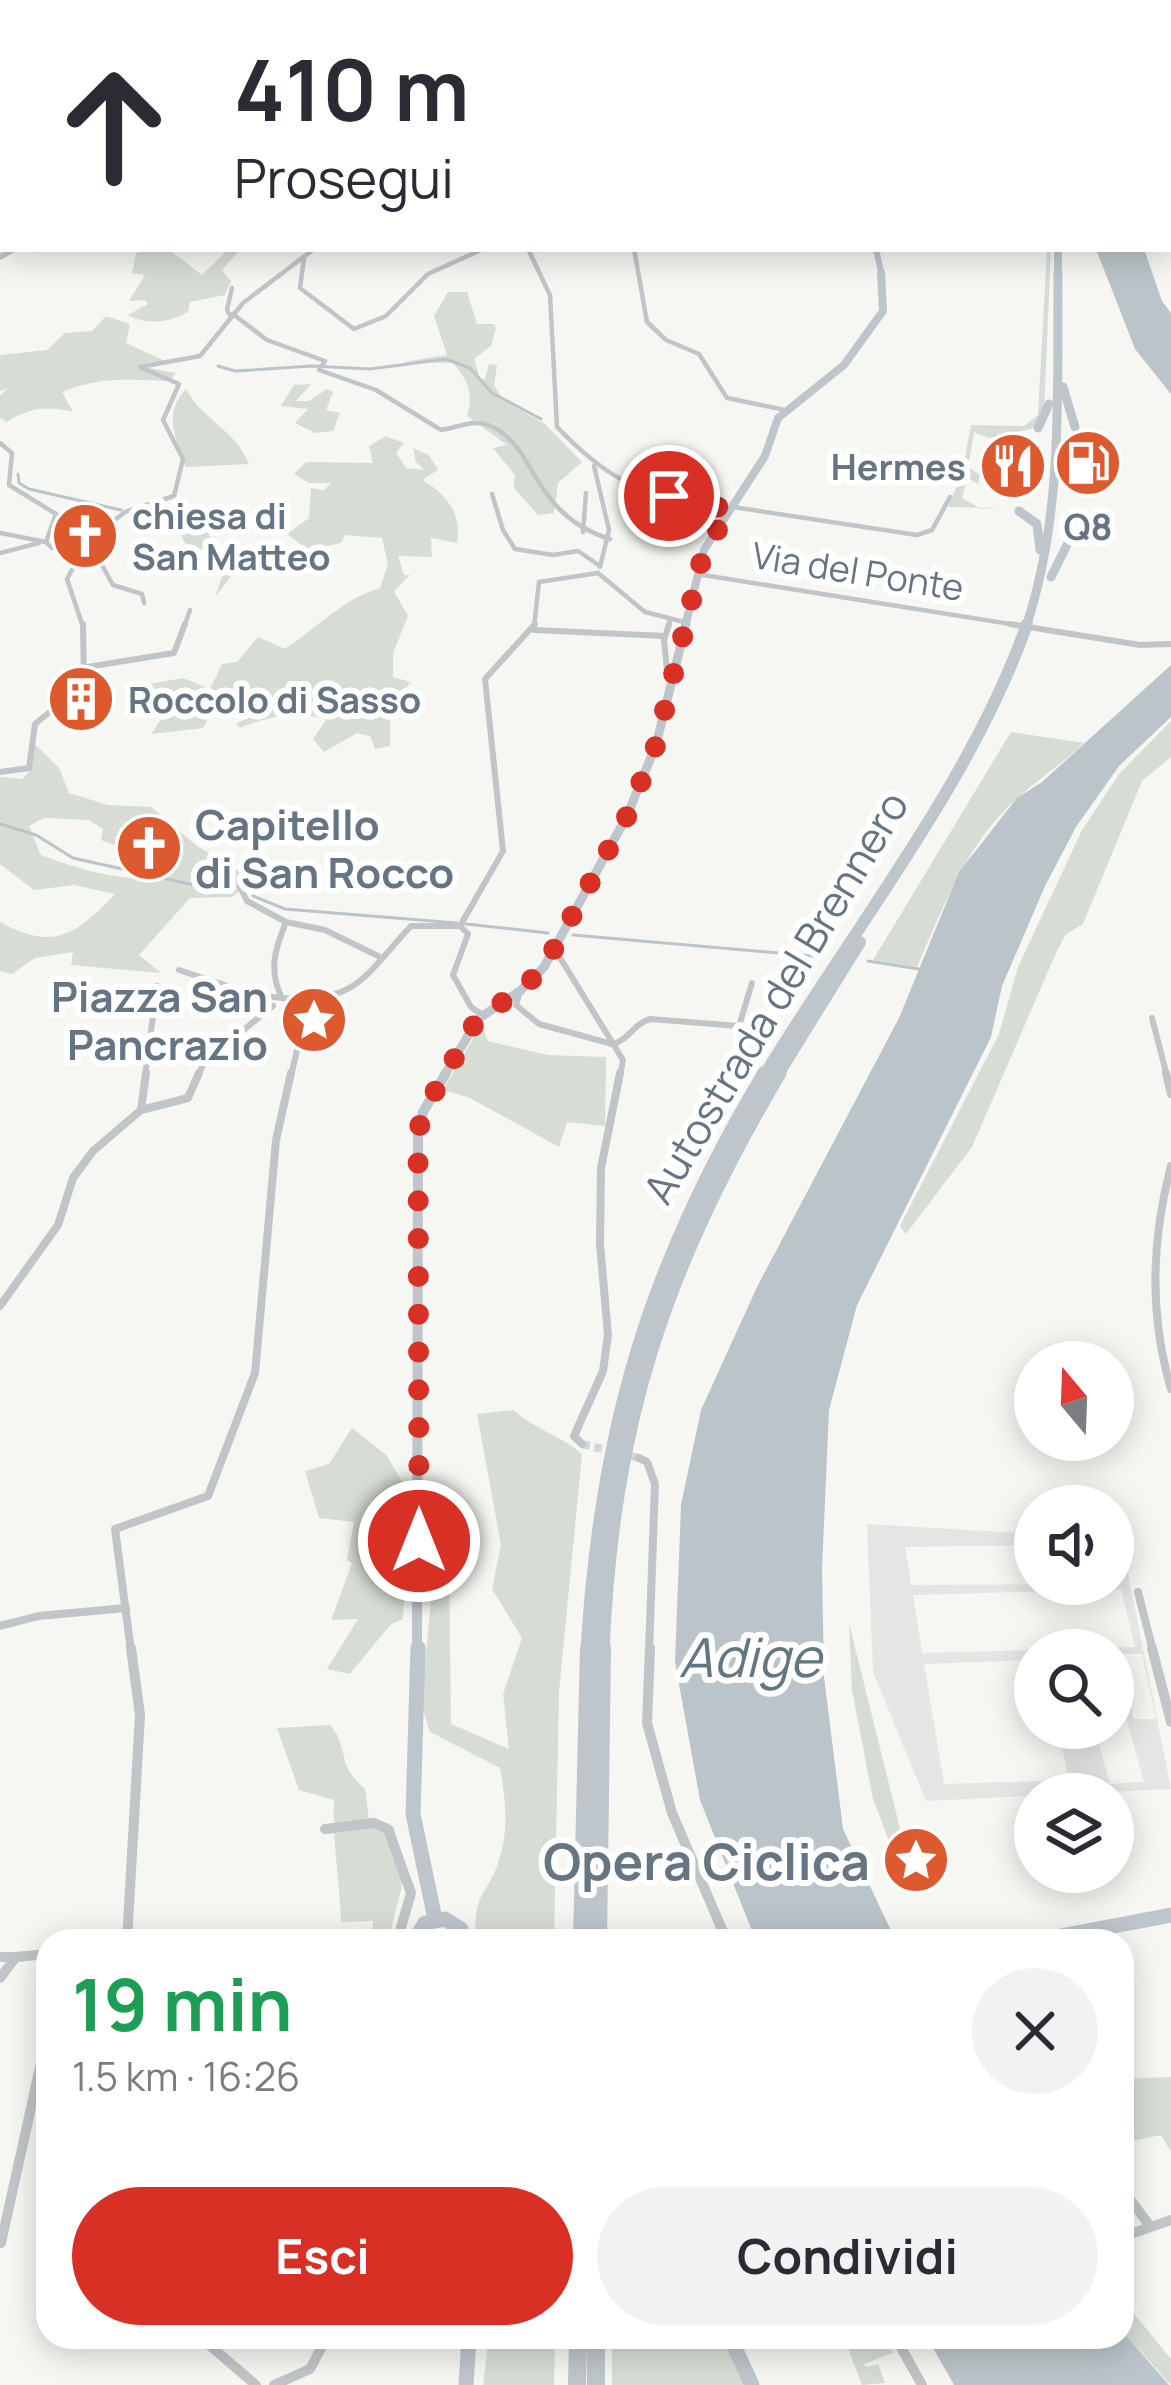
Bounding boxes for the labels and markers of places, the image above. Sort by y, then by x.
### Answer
fuel station icon: Q8 [1053,428,1123,498]
restaurant icon: Hermes [978,431,1048,501]
place label: Hermes [831,442,966,491]
pin [618,445,720,547]
place label: chiesa di San Matteo [132,491,331,581]
church icon: chiesa di San Matteo [50,501,120,571]
place label: Q8 [1063,502,1113,551]
building icon: Roccolo di Sasso [46,664,116,734]
place label: Roccolo di Sasso [128,675,421,724]
place label: Capitello di San Rocco [195,795,454,901]
church icon: Capitello di San Rocco [114,813,184,883]
place label: Piazza San Pancrazio [51,967,268,1073]
place icon: Piazza San Pancrazio [279,985,349,1055]
place icon: Opera Ciclica [881,1825,951,1895]
place label: Opera Ciclica [543,1826,870,1895]

